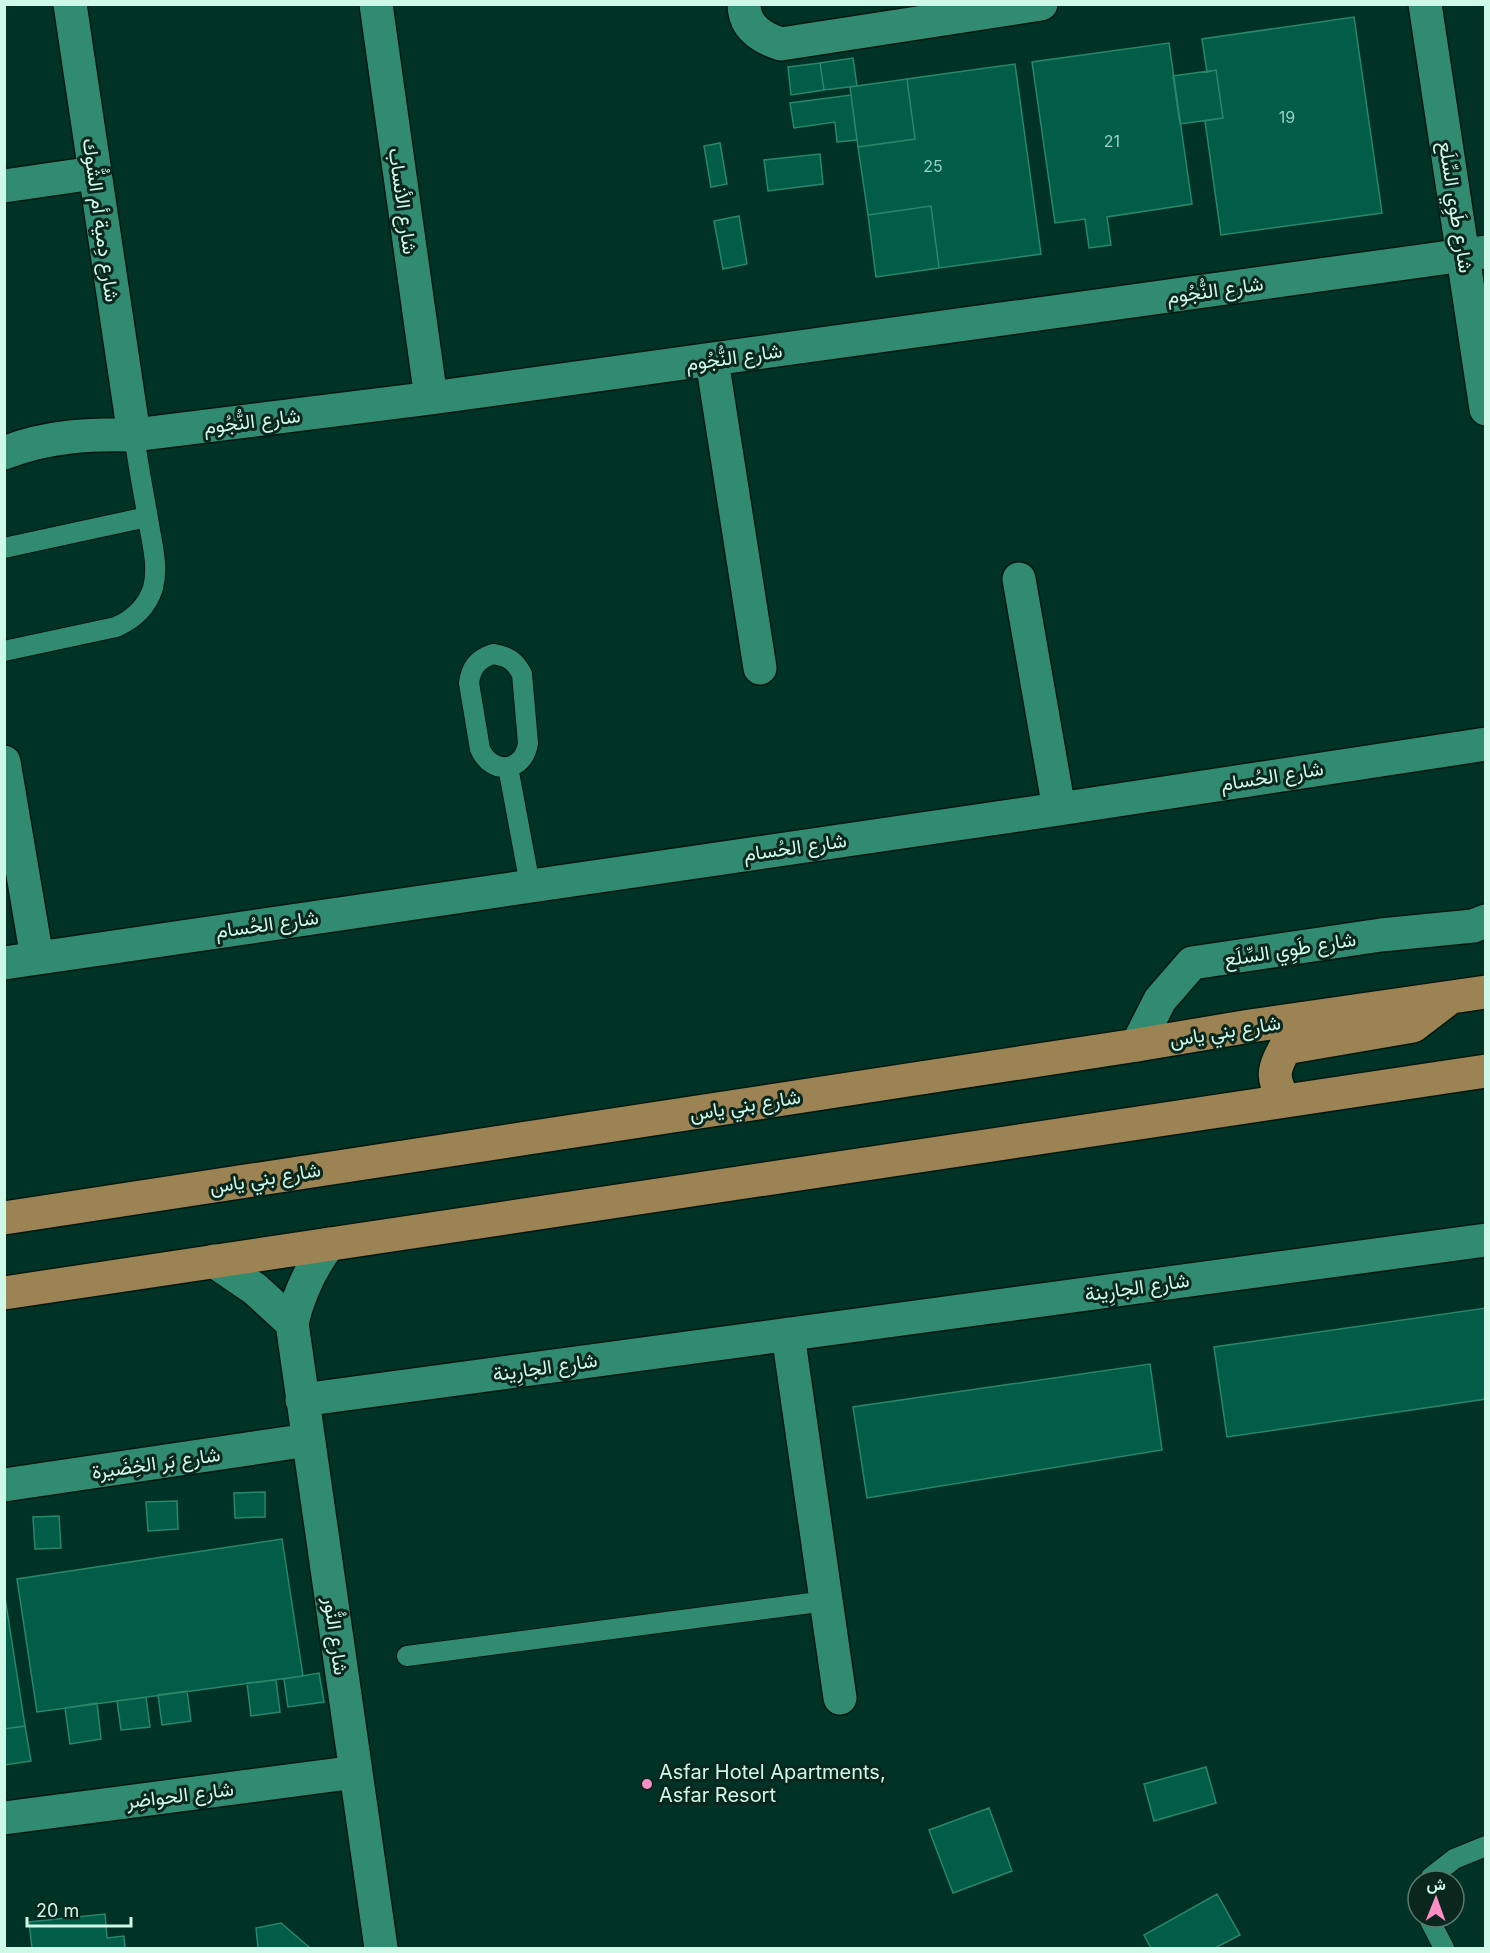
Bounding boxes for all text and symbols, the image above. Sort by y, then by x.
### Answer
house number: 19 [1279,107,1295,127]
house number: 21 [1104,131,1120,151]
street label: شارع دِمية أم الشُّوك [76,136,128,304]
street label: شارع طَوِي السِّلَع [1429,139,1478,275]
street label: شارع الأنساب [382,146,422,256]
house number: 25 [923,156,943,176]
street label: شارع النُّجُوم [1165,270,1265,311]
street label: شارع النُّجُوم [684,337,784,378]
street label: شارع النُّجُوم [202,401,302,441]
street label: شارع الحُسام [1219,756,1326,798]
street label: شارع الحُسام [742,828,848,868]
street label: شارع الحُسام [214,905,320,945]
street label: شارع طَوِي السِّلَع [1222,927,1358,976]
street label: شارع بني ياس [1168,1010,1283,1057]
street label: شارع بني ياس [688,1084,803,1131]
street label: شارع بني ياس [208,1157,323,1204]
street label: شارع الجارِينة [1083,1268,1191,1310]
street label: شارع الجارِينة [491,1348,599,1390]
street label: شارع بَر الخِضَيرة [90,1442,222,1486]
street label: شارع النُّور [317,1594,355,1677]
place label: Asfar Hotel Apartments, Asfar Resort [659,1760,886,1807]
street label: شارع الحواضِر [124,1777,235,1816]
marker: Asfar Hotel Apartments, Asfar Resort [640,1777,654,1791]
north arrow [1406,1869,1466,1929]
text: ش [1426,1874,1446,1894]
scale bar [27,1890,130,1928]
text: 20 m [36,1900,79,1921]

